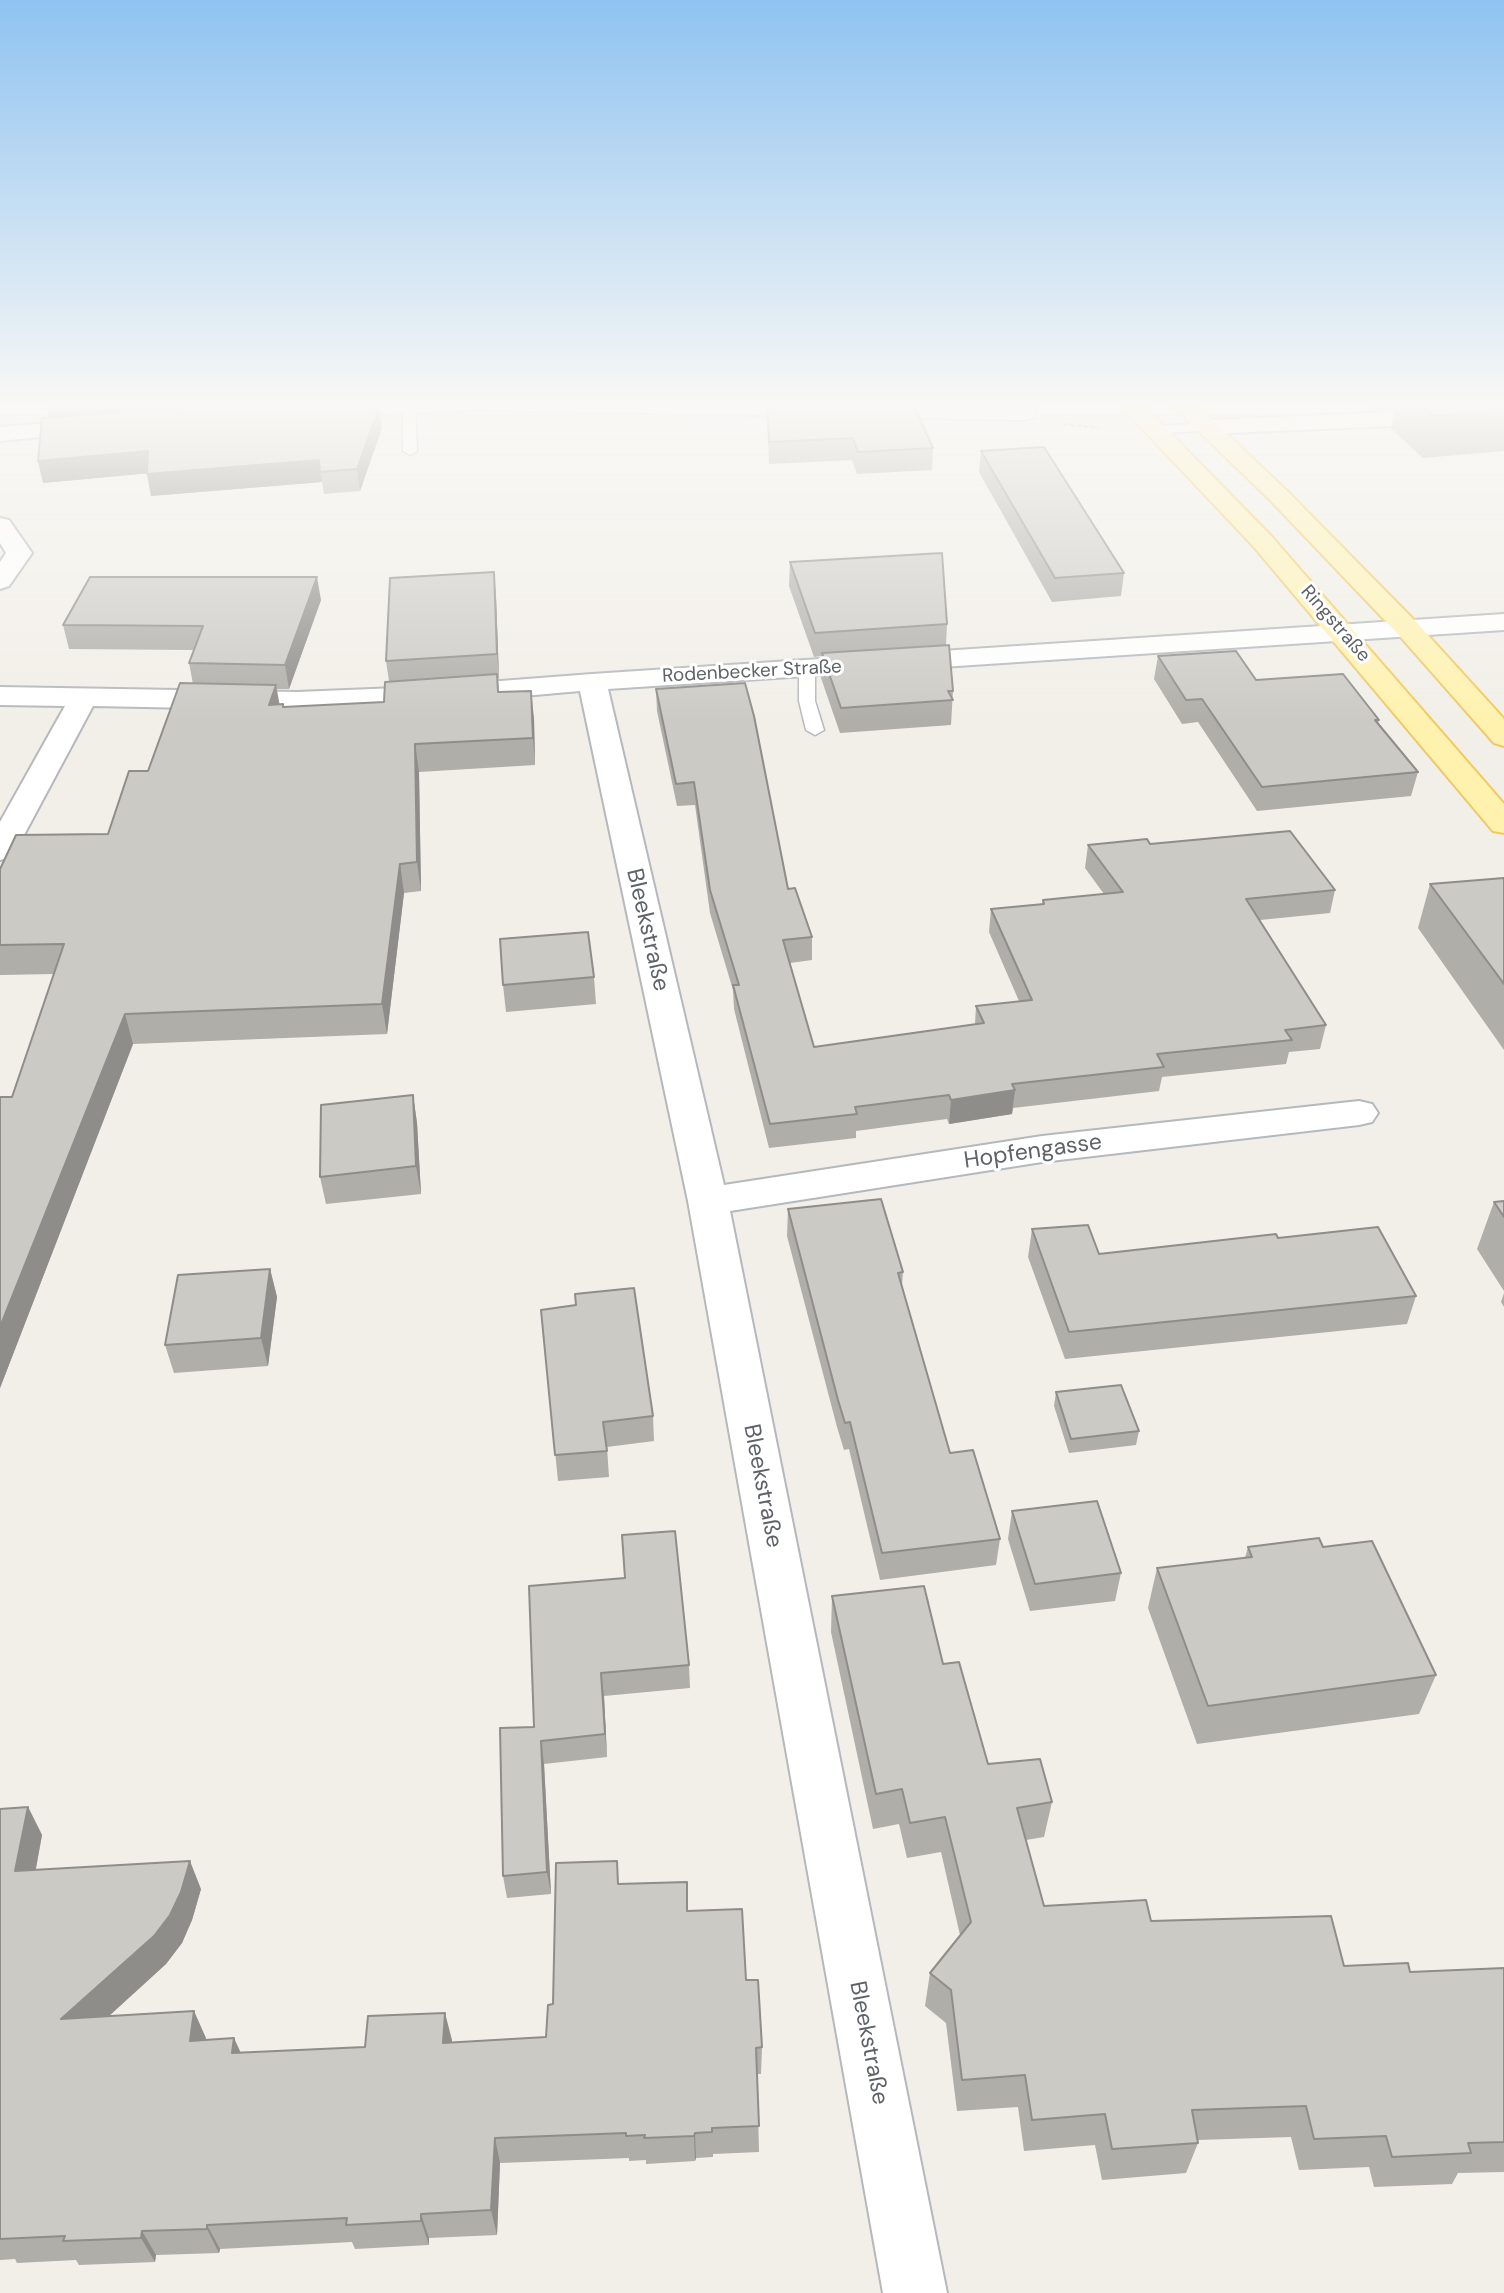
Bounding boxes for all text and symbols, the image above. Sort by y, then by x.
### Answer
street label: Ringstraße [1295,581,1375,667]
street label: Rodenbecker Straße [662,656,842,688]
street label: Bleekstraße [619,866,675,994]
street label: Hopfengasse [962,1129,1104,1175]
street label: Bleekstraße [737,1422,787,1550]
street label: Bleekstraße [843,1979,893,2107]

